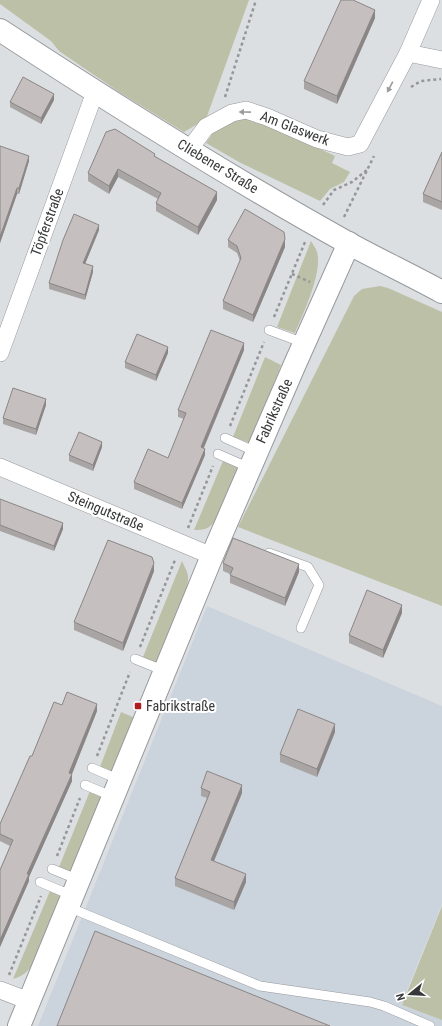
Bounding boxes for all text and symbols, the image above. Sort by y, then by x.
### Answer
one-way arrow [386,81,393,93]
street label: Am Glaswerk [258,108,332,149]
one-way arrow [238,109,251,115]
street label: Cliebener Straße [175,136,262,197]
street label: Töpferstraße [27,186,67,258]
street label: Fabrikstraße [253,376,296,446]
street label: Steingutstraße [66,488,147,534]
place label: Fabrikstraße [146,698,215,714]
marker: Fabrikstraße [133,701,143,711]
north arrow [390,974,430,1014]
text: N [394,991,408,1002]

